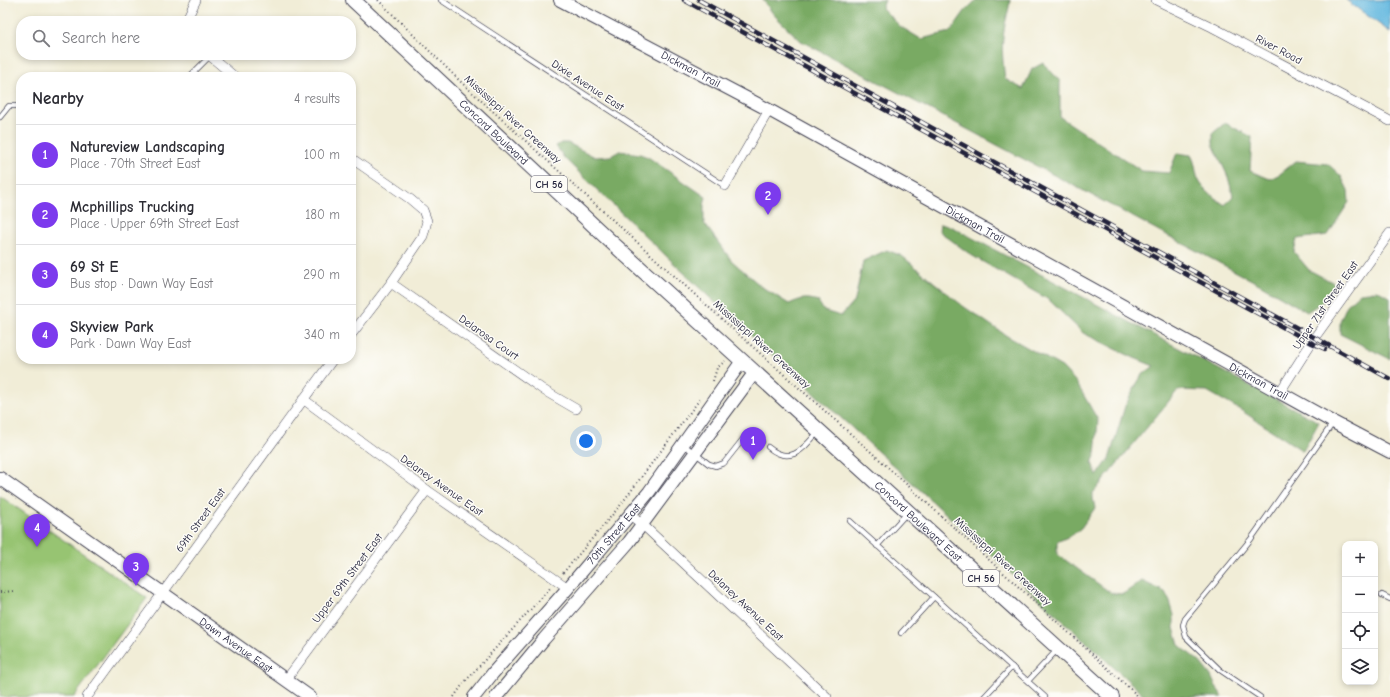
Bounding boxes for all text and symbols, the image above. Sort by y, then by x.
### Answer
search box [16,16,356,60]
icon: search [30,27,52,49]
text: Search here [62,29,140,47]
street label: River Road [1253,32,1304,67]
street label: Dickman Trail [659,48,723,90]
street label: Dixie Avenue East [549,57,627,114]
street label: Mississippi River Greenway [462,72,564,166]
text: Nearby [32,89,83,108]
text: 4 results [294,91,340,106]
street label: Concord Boulevard [456,97,531,168]
text: Natureview Landscaping [70,138,225,156]
text: 1 [42,147,48,162]
text: 100 m [304,147,340,162]
text: Place · 70th Street East [70,156,200,171]
road number: CH 56 [531,176,567,192]
pin: 2 [755,182,781,215]
text: Mcphillips Trucking [70,198,195,216]
street label: Dickman Trail [943,203,1007,246]
text: 2 [42,207,48,222]
text: 180 m [305,207,340,222]
text: Place · Upper 69th Street East [70,216,239,231]
text: 69 St E [70,258,118,276]
street label: Upper 71st Street East [1290,258,1361,352]
text: 3 [42,267,48,282]
text: 290 m [303,267,340,282]
text: Bus stop · Dawn Way East [70,276,213,291]
street label: Mississippi River Greenway [711,297,813,391]
street label: Delarosa Court [456,312,522,363]
text: Skyview Park [70,318,154,336]
text: 4 [42,327,48,342]
text: 340 m [304,327,340,342]
text: Park · Dawn Way East [70,336,191,351]
street label: Dickman Trail [1227,360,1290,403]
pin: 1 [740,427,766,460]
your location [576,431,596,451]
street label: Delaney Avenue East [398,452,486,519]
street label: Concord Boulevard East [872,479,965,565]
street label: 69th Street East [173,485,228,555]
street label: 70th Street East [585,500,644,567]
pin: 4 [24,514,50,547]
street label: Mississippi River Greenway [952,514,1054,608]
street label: Upper 69th Street East [310,530,386,626]
map controls [1342,541,1378,685]
button: + [1342,541,1378,577]
pin: 3 [123,553,149,586]
street label: Delaney Avenue East [705,567,787,644]
road number: CH 56 [963,570,999,586]
button: − [1342,577,1378,613]
button: locate [1342,613,1378,649]
street label: Dawn Avenue East [197,615,275,676]
button: layers [1342,649,1378,685]

